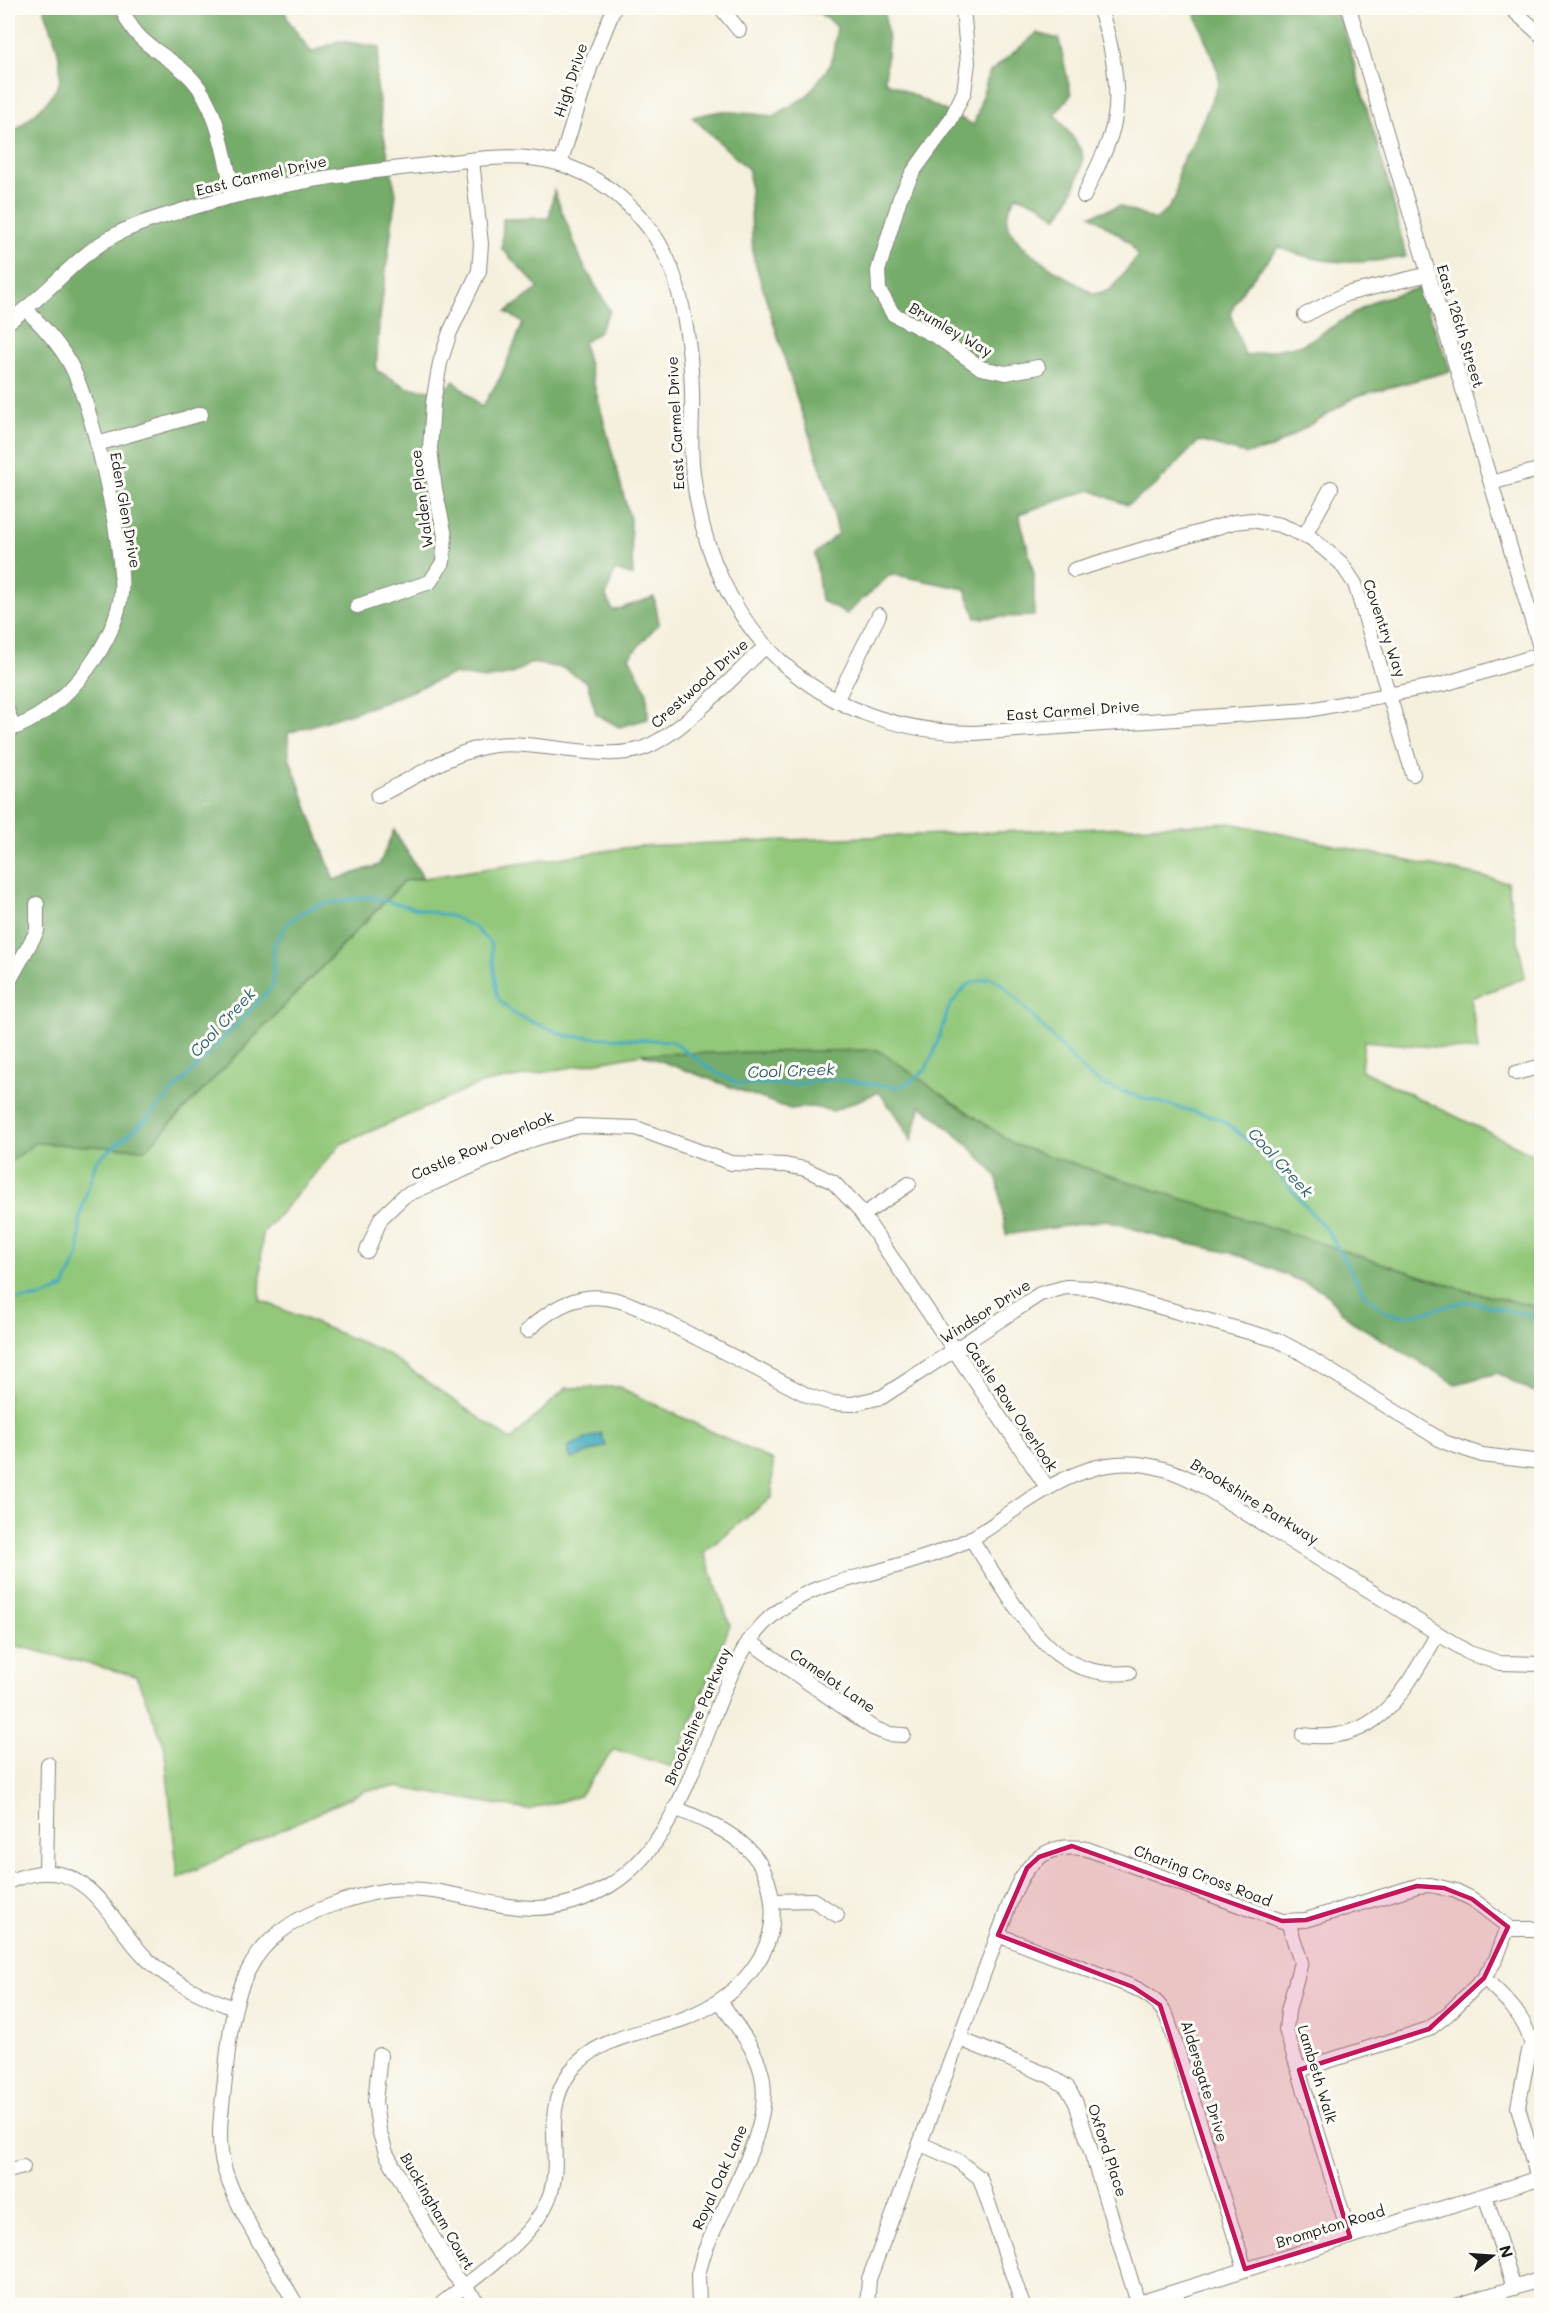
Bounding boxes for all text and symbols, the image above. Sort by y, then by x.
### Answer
street label: High Drive [549,40,591,120]
street label: East Carmel Drive [194,150,328,200]
street label: East 126th Street [1433,262,1489,390]
street label: Brumley Way [906,297,996,361]
street label: East Carmel Drive [662,356,688,490]
street label: Walden Place [405,449,437,549]
street label: Eden Glen Drive [106,450,146,570]
street label: Coventry Way [1359,576,1411,680]
street label: Crestwood Drive [646,634,752,732]
street label: East Carmel Drive [1006,695,1140,725]
water label: Cool Creek [185,983,260,1061]
water label: Cool Creek [747,1058,835,1082]
street label: Castle Row Overlook [408,1106,556,1184]
water label: Cool Creek [1244,1123,1318,1202]
street label: Windsor Drive [936,1274,1034,1348]
street label: Castle Row Overlook [961,1337,1063,1475]
street label: Brookshire Parkway [1187,1453,1323,1549]
street label: Camelot Lane [786,1643,880,1717]
street label: Brookshire Parkway [659,1644,735,1788]
street label: Charing Cross Road [1131,1839,1275,1911]
street label: Aldersgate Drive [1177,2018,1233,2144]
street label: Lambeth Walk [1294,2022,1343,2126]
street label: Oxford Place [1084,2101,1132,2199]
street label: Royal Oak Lane [687,2121,751,2233]
street label: Buckingham Court [396,2149,480,2273]
street label: Brompton Road [1273,2200,1387,2252]
north arrow [1462,2226,1522,2286]
text: N [1495,2243,1519,2260]

